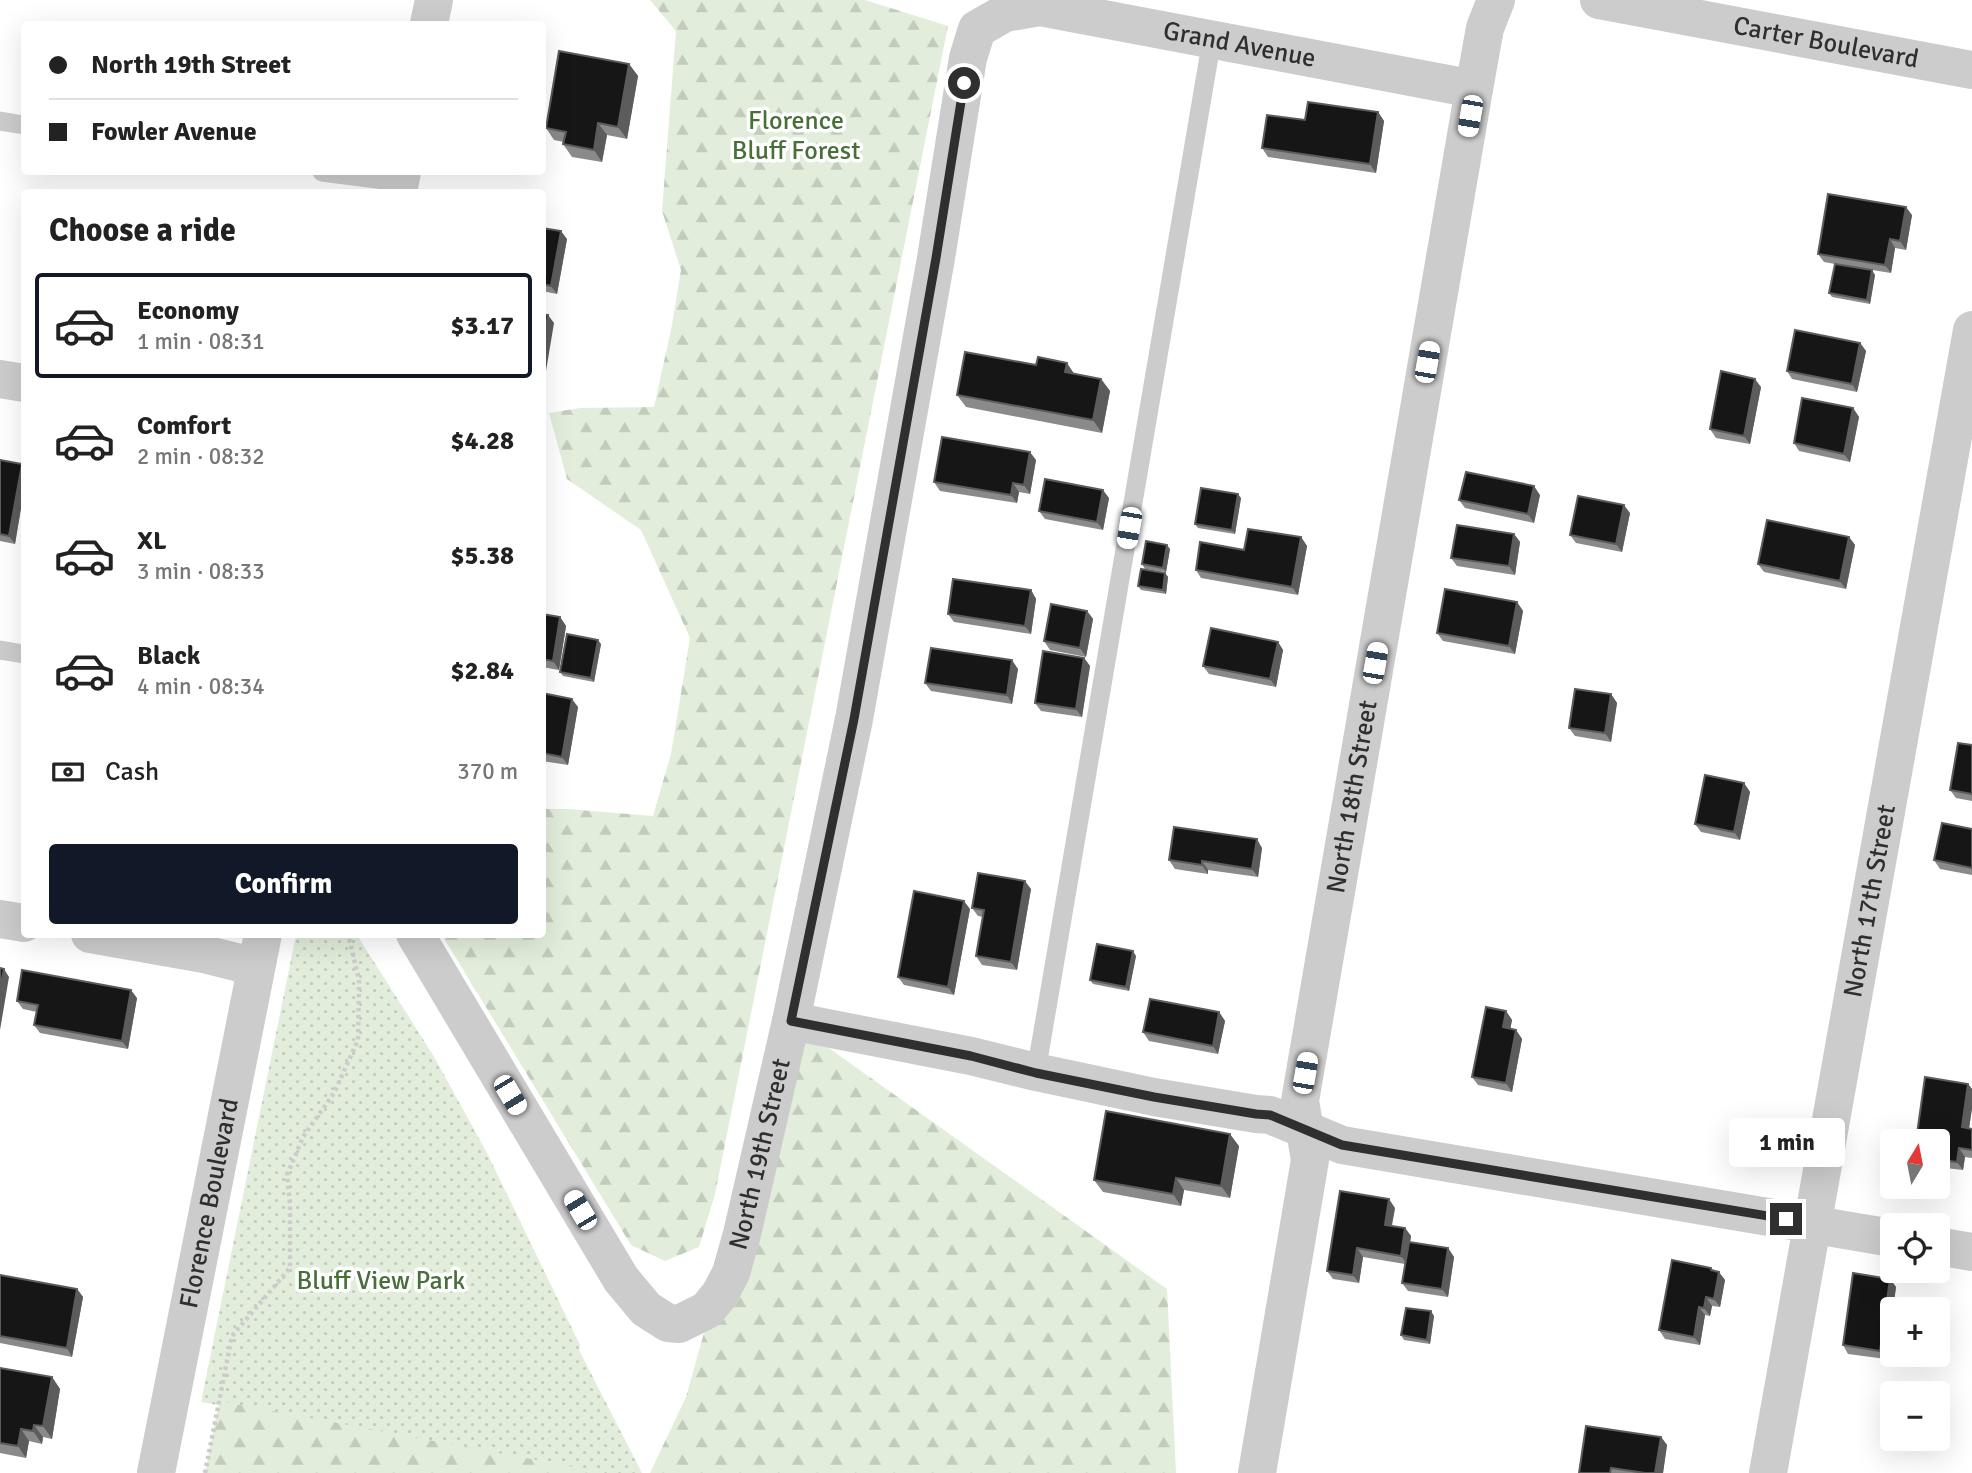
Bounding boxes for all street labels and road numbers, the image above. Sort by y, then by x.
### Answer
street label: Carter Boulevard [1731,10,1921,76]
street label: Grand Avenue [1161,15,1318,75]
street label: North 18th Street [1320,698,1385,896]
street label: North 17th Street [1837,802,1903,1000]
street label: North 19th Street [722,1056,798,1254]
street label: Florence Boulevard [173,1096,246,1311]

